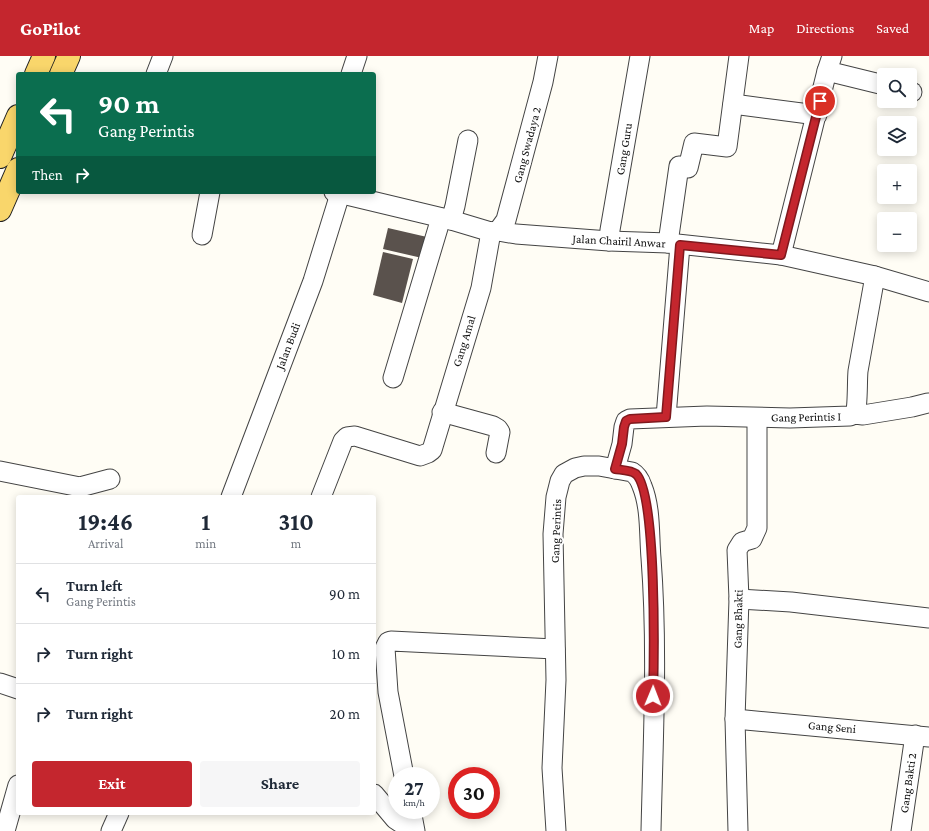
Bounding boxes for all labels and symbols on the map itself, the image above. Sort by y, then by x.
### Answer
pin [803,84,837,118]
street label: Gang Swadaya 2 [510,105,544,185]
street label: Gang Guru [613,121,635,176]
street label: Jalan Chairil Anwar [571,232,667,250]
street label: Gang Amal [450,314,478,368]
street label: Jalan Budi [272,321,303,372]
street label: Gang Perintis I [771,409,842,425]
street label: Gang Perintis [548,498,564,563]
street label: Gang Bhakti [730,589,746,649]
position arrow [632,675,674,717]
street label: Gang Seni [807,718,857,736]
street label: Gang Bakti 2 [897,752,919,814]
speed limit sign: 30 [448,767,500,819]

